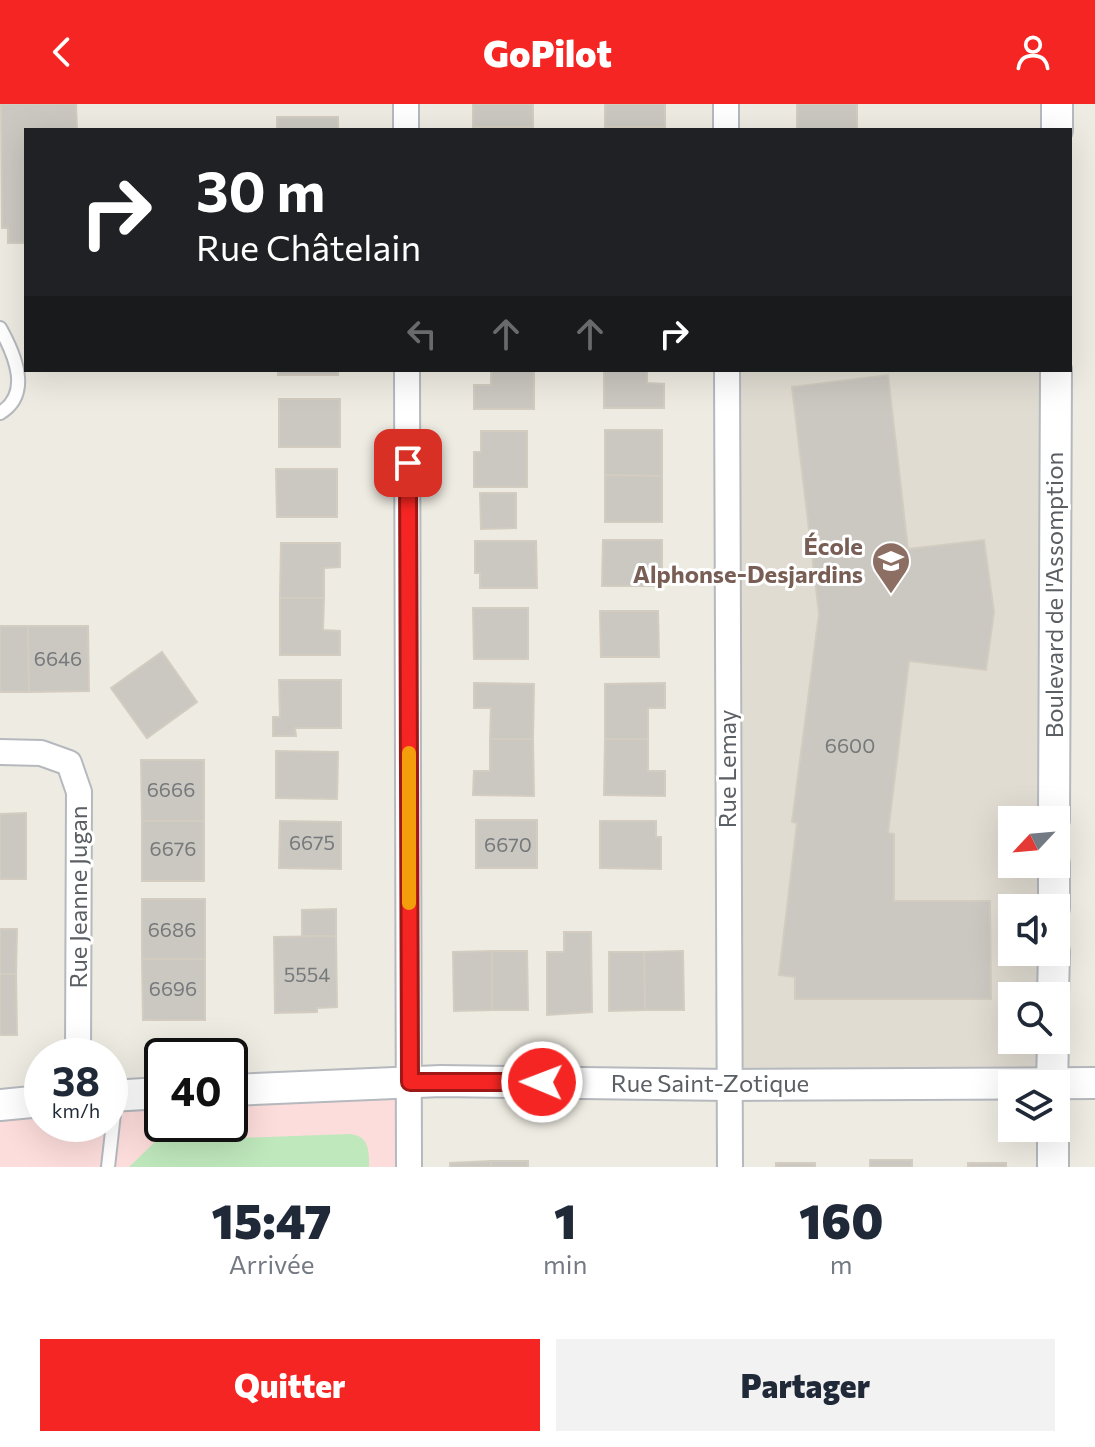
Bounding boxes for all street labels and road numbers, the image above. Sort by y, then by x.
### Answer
street label: Boulevard de l'Assomption [1039,452,1068,738]
street label: Rue Lemay [712,710,741,828]
street label: Rue Jeanne Jugan [63,805,92,989]
street label: Rue Saint-Zotique [611,1068,809,1097]

